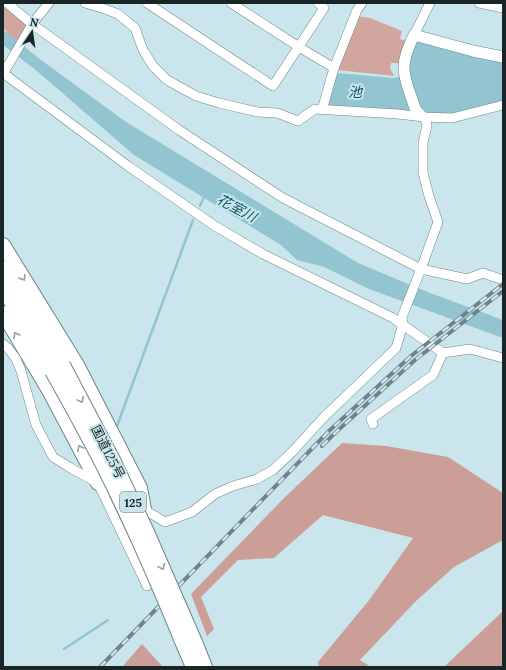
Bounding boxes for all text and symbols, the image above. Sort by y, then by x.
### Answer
north arrow [12,12,52,52]
text: N [29,14,40,30]
water label: 池 [348,83,364,101]
water label: 花室川 [214,190,262,227]
one-way arrow [19,274,26,281]
one-way arrow [14,332,21,339]
one-way arrow [76,395,84,403]
street label: 国道125号 [87,422,129,482]
one-way arrow [77,445,84,453]
road number: 125 [120,492,146,512]
one-way arrow [158,563,166,570]

